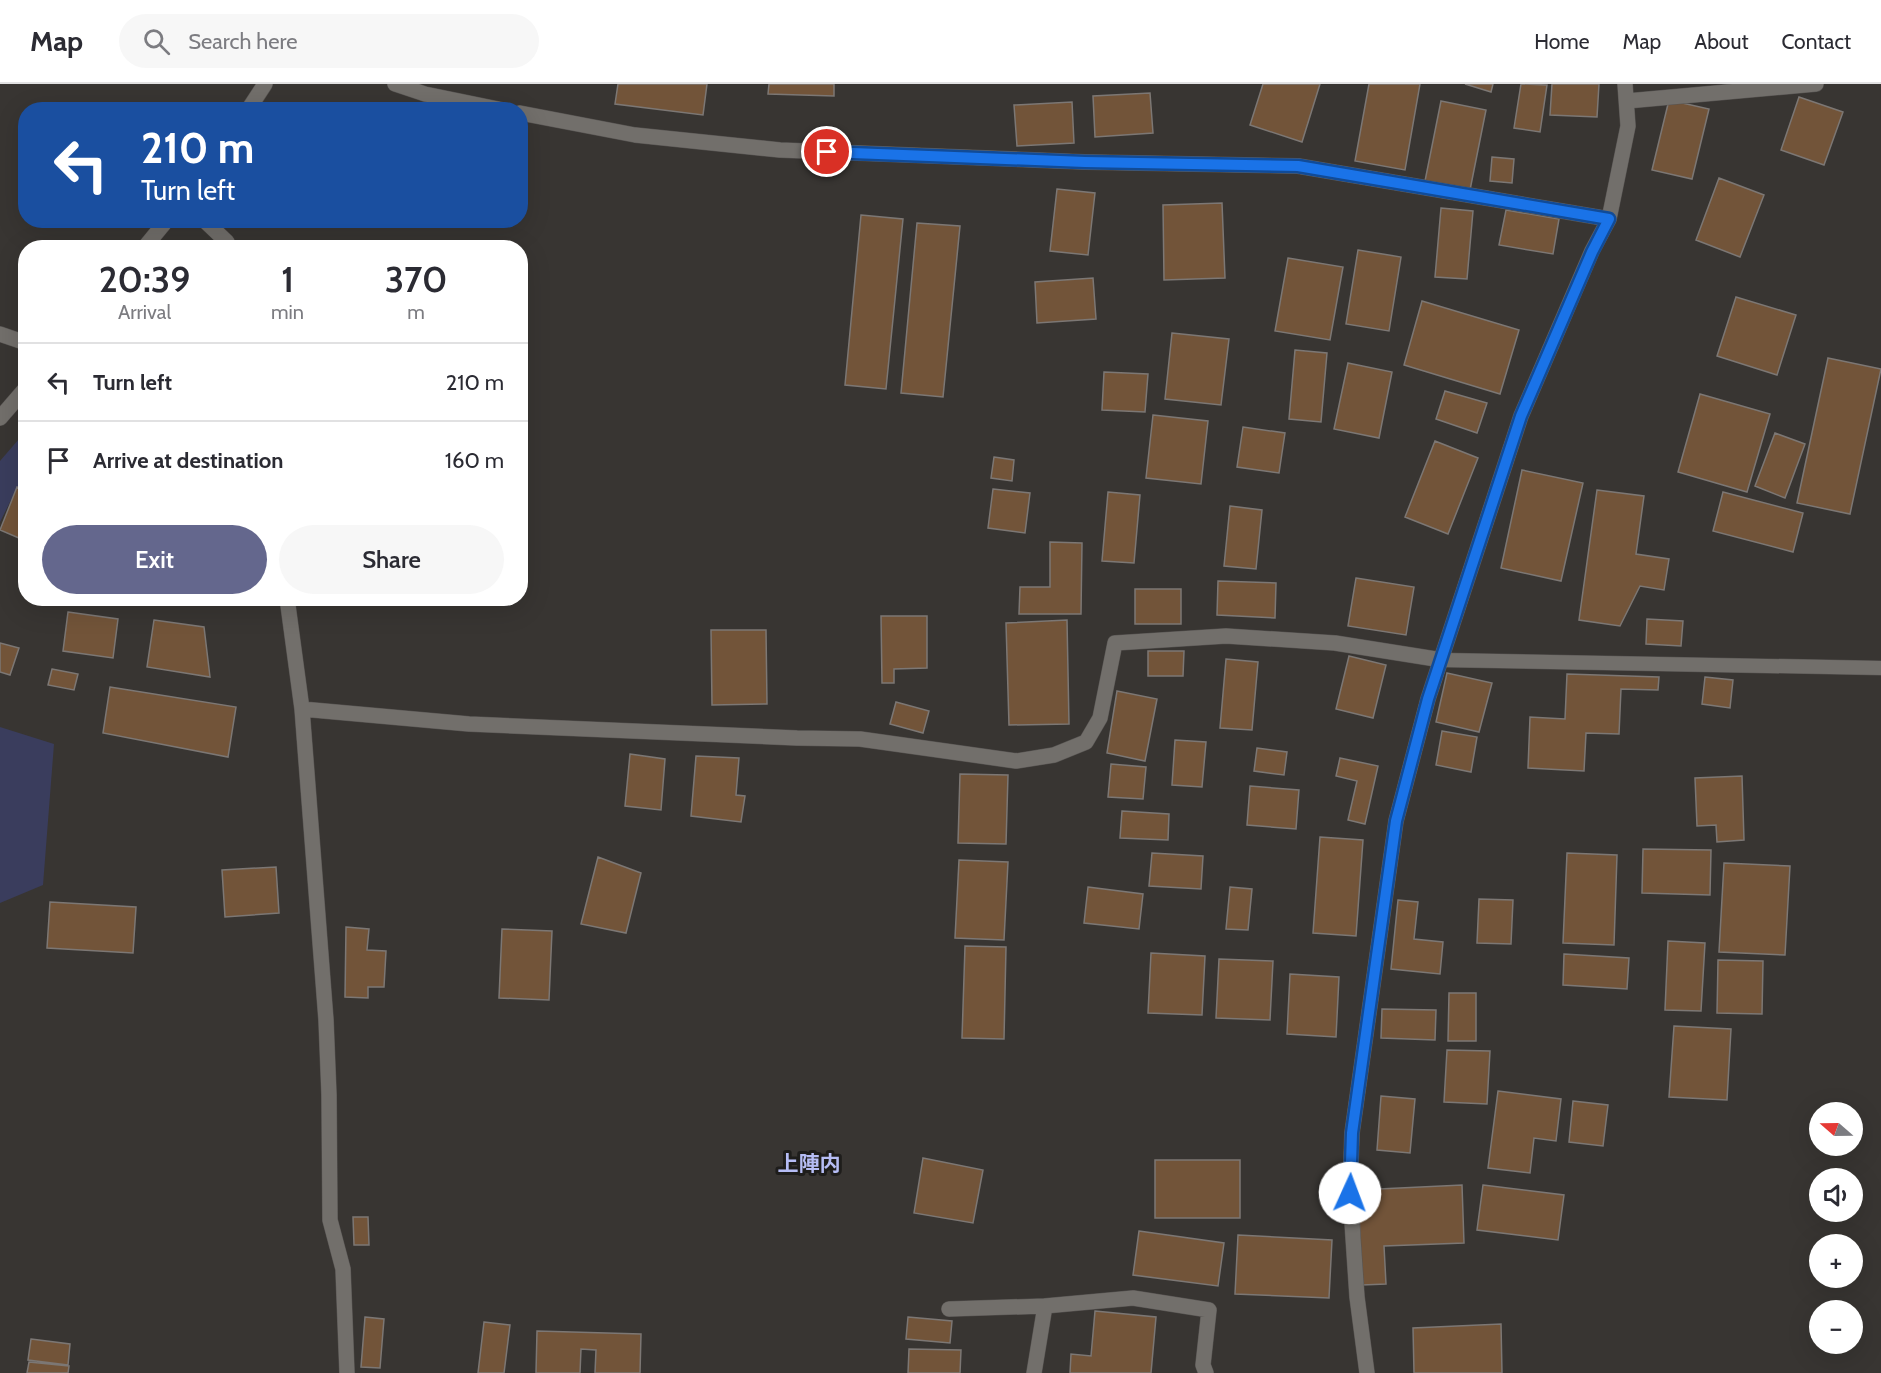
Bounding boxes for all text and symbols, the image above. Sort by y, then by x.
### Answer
search box [119,14,539,68]
text: Map [30,24,83,58]
icon: search [140,25,173,58]
text: Search here [188,28,297,55]
text: Home [1534,29,1590,54]
text: Map [1623,29,1661,54]
text: About [1694,29,1748,54]
text: Contact [1781,29,1851,54]
text: 210 m [141,122,254,174]
icon: left [42,126,120,204]
pin [801,126,852,177]
icon: arrive [810,135,843,168]
text: Turn left [141,174,235,207]
text: 20:39 [99,257,190,301]
text: 1 [281,257,294,301]
text: 370 [385,257,447,301]
text: Arrival [118,300,171,324]
text: min [271,300,304,324]
text: m [407,300,425,324]
icon: left [42,366,75,399]
text: Turn left [93,369,172,396]
text: 210 m [446,369,504,396]
icon: arrive [42,444,75,477]
text: Arrive at destination [93,447,283,474]
text: 160 m [445,447,504,474]
button: Exit [42,525,267,594]
button: Share [279,525,504,594]
north arrow [1809,1102,1863,1156]
map controls [1809,1102,1863,1354]
district label: 上陣内 [778,1151,841,1176]
position arrow [1318,1161,1382,1225]
button: sound [1809,1168,1863,1222]
button: + [1809,1234,1863,1288]
button: − [1809,1300,1863,1354]

